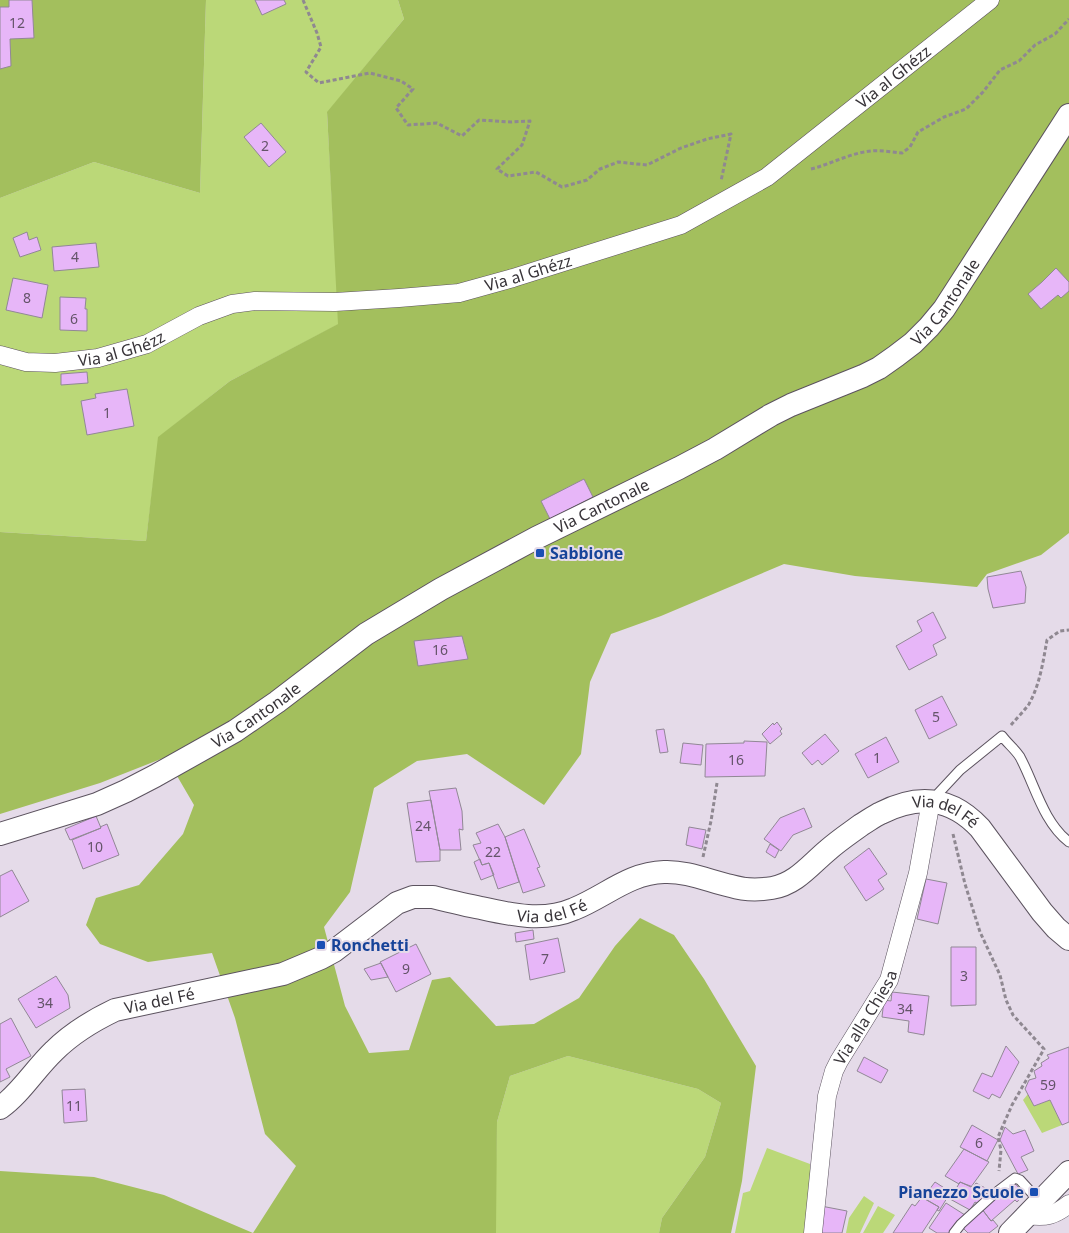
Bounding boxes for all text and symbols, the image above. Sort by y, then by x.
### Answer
house number: 12 [9,13,25,32]
street label: Via al Ghézz [851,40,935,113]
house number: 2 [261,136,269,155]
house number: 4 [71,247,79,266]
street label: Via al Ghézz [482,249,574,296]
street label: Via Cantonale [906,254,985,350]
house number: 8 [23,288,31,307]
house number: 6 [70,309,78,328]
street label: Via al Ghézz [77,325,169,371]
house number: 1 [103,403,111,422]
street label: Via Cantonale [550,473,653,539]
place label: Sabbione [550,542,623,564]
marker: Sabbione [534,547,546,559]
house number: 16 [432,640,448,659]
street label: Via Cantonale [207,677,305,753]
house number: 5 [932,707,940,726]
house number: 1 [873,748,881,767]
house number: 16 [728,750,744,769]
street label: Via del Fé [911,790,984,833]
house number: 24 [415,816,431,835]
house number: 10 [87,837,103,856]
house number: 22 [485,842,501,861]
street label: Via del Fé [516,894,591,927]
place label: Ronchetti [331,934,409,956]
marker: Ronchetti [315,939,327,951]
house number: 7 [541,949,549,968]
house number: 9 [402,959,410,978]
house number: 3 [960,966,968,985]
street label: Via alla Chiesa [828,968,902,1069]
street label: Via del Fé [122,982,197,1019]
house number: 34 [37,993,53,1012]
house number: 34 [897,999,913,1018]
house number: 59 [1040,1075,1056,1094]
house number: 11 [66,1096,82,1115]
house number: 6 [975,1133,983,1152]
place label: Pianezzo Scuole [898,1181,1024,1203]
marker: Pianezzo Scuole [1028,1186,1040,1198]

